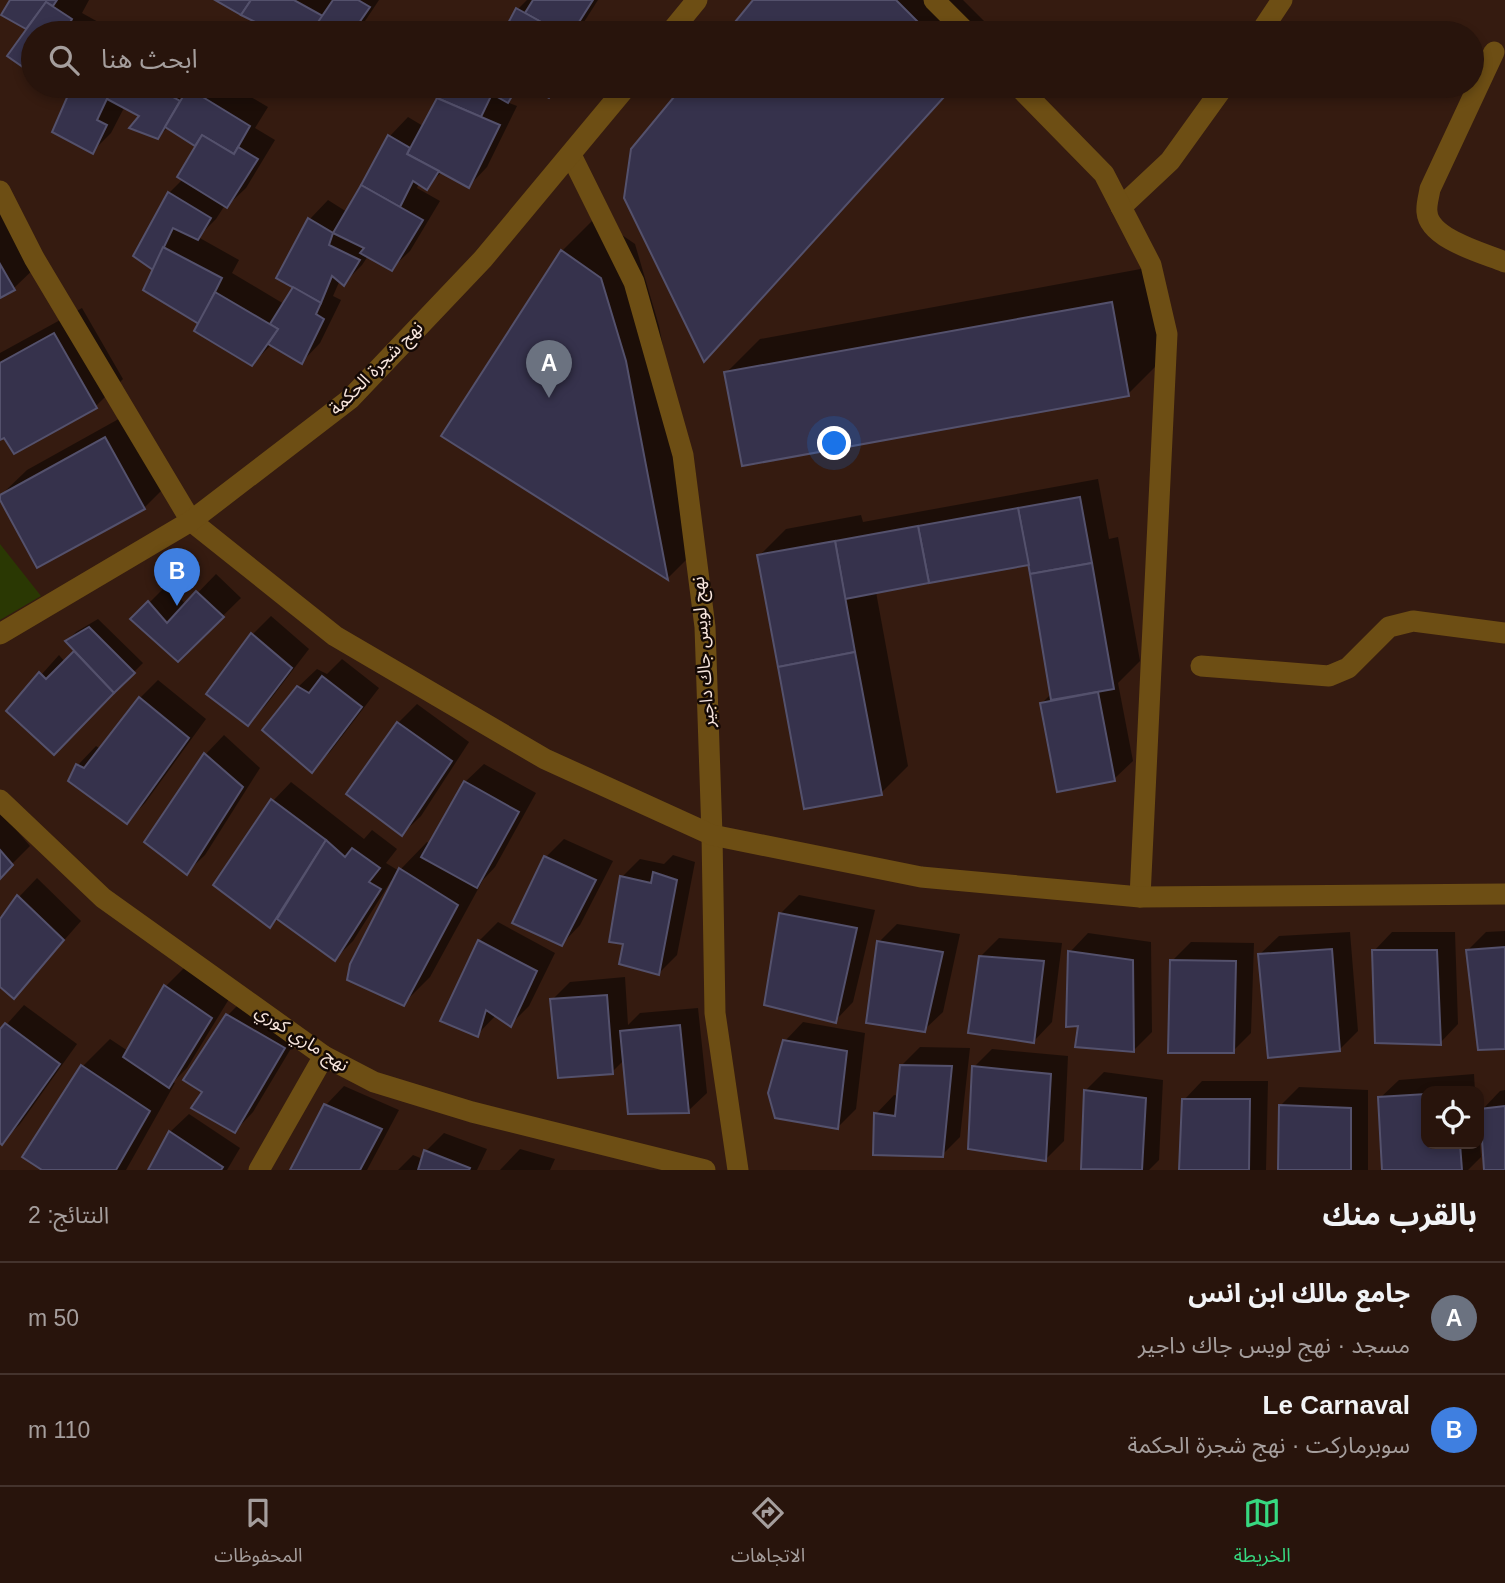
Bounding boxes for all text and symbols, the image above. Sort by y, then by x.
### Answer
search box [21,21,1484,98]
icon: search [45,41,83,79]
text: ابحث هنا [101,44,198,74]
street label: نهج شجرة الحكمة [325,317,429,421]
pin: A [526,340,572,398]
your location [817,426,851,460]
pin: B [154,548,200,606]
street label: نهج لويس جاك داجير [688,576,721,729]
street label: نهج ماري كوري [250,1001,352,1078]
map controls [1421,1086,1484,1149]
button: locate [1421,1086,1484,1149]
text: بالقرب منك [1322,1198,1477,1231]
text: النتائج: 2 [28,1202,109,1228]
text: جامع مالك ابن انس [1188,1278,1410,1308]
text: 50 m [28,1305,79,1331]
text: A [1446,1305,1462,1331]
text: مسجد · نهج لويس جاك داجير [1138,1332,1410,1358]
text: Le Carnaval [1263,1390,1410,1420]
text: 110 m [28,1417,90,1443]
text: B [1446,1417,1462,1443]
text: سوبرماركت · نهج شجرة الحكمة [1127,1432,1410,1458]
tab: المحفوظات [214,1494,303,1576]
tab: الاتجاهات [731,1494,805,1576]
tab: الخريطة [1234,1494,1291,1576]

